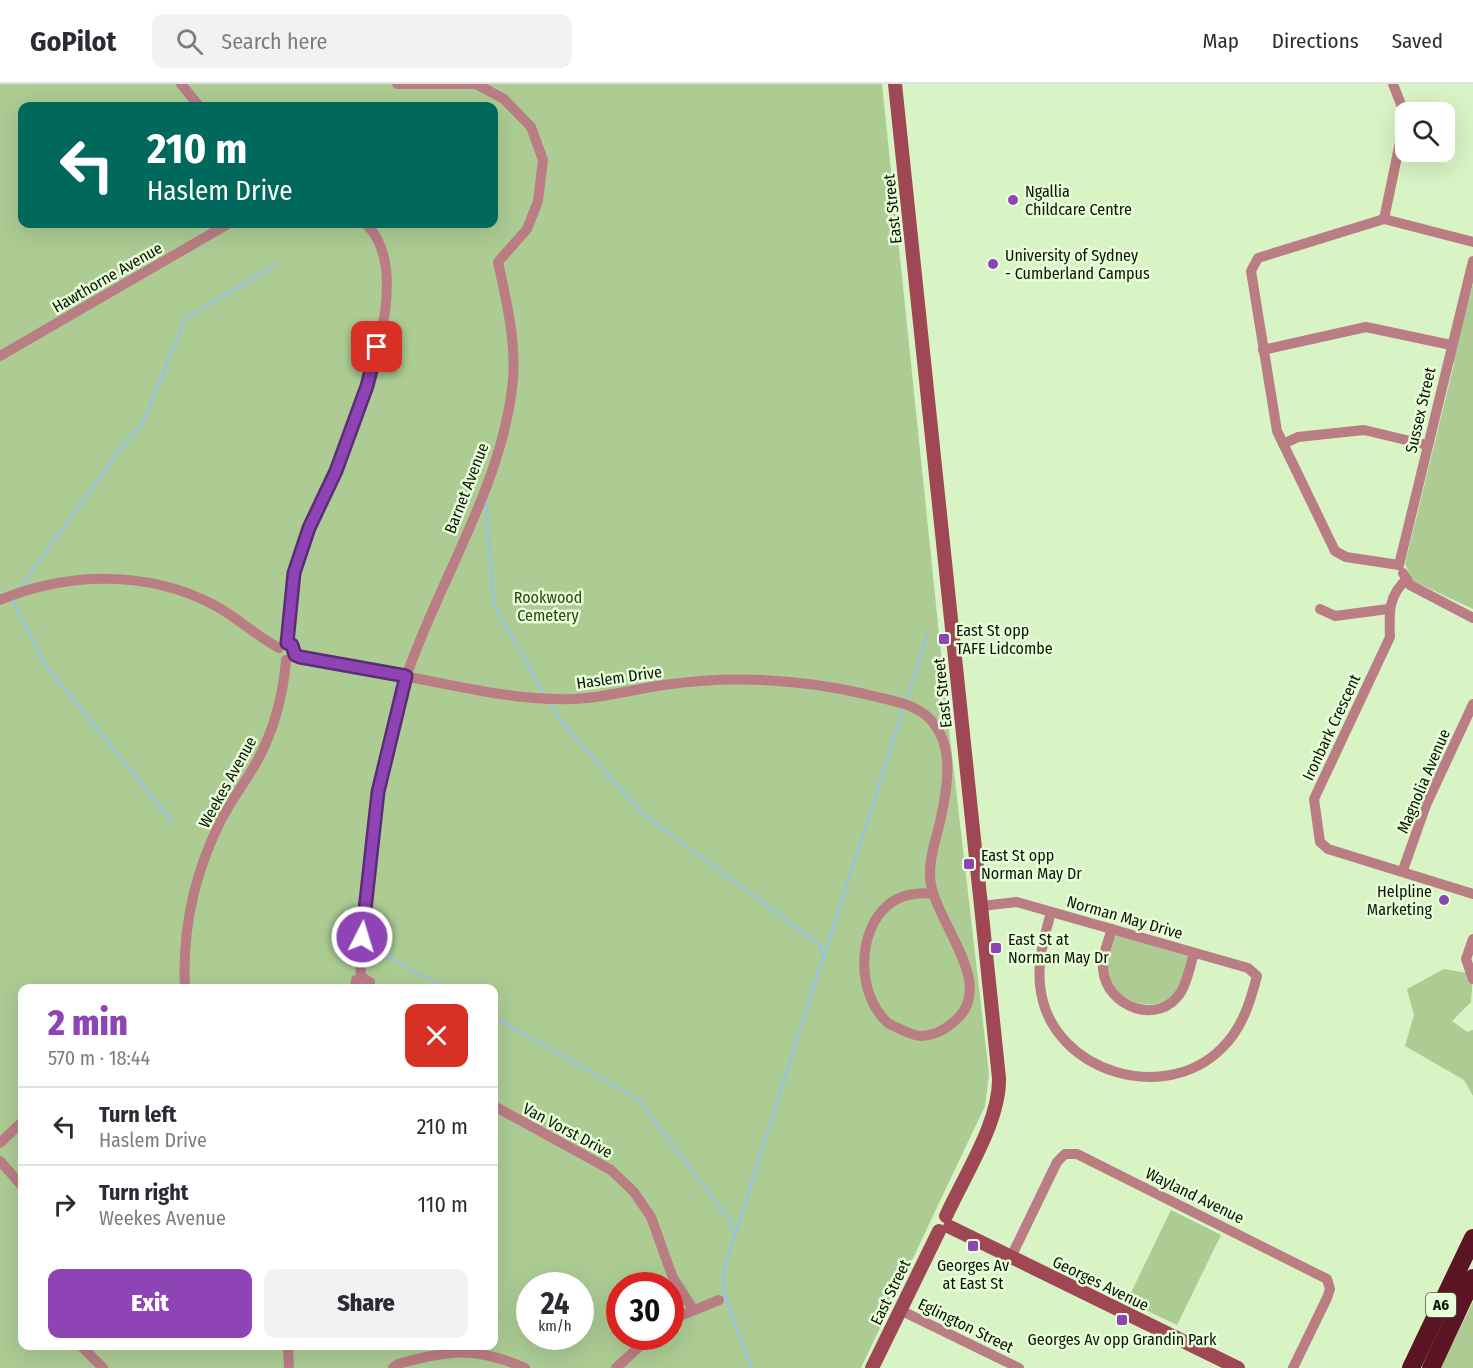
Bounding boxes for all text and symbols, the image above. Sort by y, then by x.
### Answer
search box [152,14,572,68]
text: GoPilot [30,25,116,58]
icon: search [173,25,206,58]
text: Search here [221,28,327,55]
text: Map [1202,28,1239,54]
text: Directions [1272,28,1359,54]
text: Saved [1392,28,1443,54]
map controls [1395,102,1455,162]
button: search [1395,102,1455,162]
text: 210 m [147,124,247,174]
icon: left [48,126,126,204]
street label: East Street [879,172,906,245]
text: Haslem Drive [147,175,293,207]
place label: Ngallia Childcare Centre [1025,182,1132,219]
marker: Ngallia Childcare Centre [1006,193,1020,207]
street label: Hawthorne Avenue [49,238,166,317]
place label: University of Sydney - Cumberland Campus [1005,246,1150,283]
marker: University of Sydney - Cumberland Campus [986,257,1000,271]
pin [351,321,402,372]
icon: arrive [360,330,393,363]
street label: Sussex Street [1401,365,1440,455]
street label: Barnet Avenue [440,440,492,536]
park label: Rookwood Cemetery [514,588,582,625]
place label: East St opp TAFE Lidcombe [956,621,1053,658]
marker: East St opp TAFE Lidcombe [937,632,951,646]
street label: East Street [929,656,956,729]
street label: Haslem Drive [575,662,663,693]
street label: Ironbark Crescent [1299,670,1365,783]
street label: Magnolia Avenue [1393,726,1454,836]
street label: Weekes Avenue [195,733,260,831]
place label: East St opp Norman May Dr [981,846,1082,883]
marker: East St opp Norman May Dr [962,857,976,871]
place label: Helpline Marketing [1367,882,1432,919]
street label: Norman May Drive [1065,892,1185,943]
marker: Helpline Marketing [1437,893,1451,907]
position arrow [330,905,394,969]
place label: East St at Norman May Dr [1008,930,1109,967]
marker: East St at Norman May Dr [989,941,1003,955]
text: 2 min [48,1001,128,1045]
button: close [405,1004,468,1067]
text: 570 m · 18:44 [48,1046,150,1070]
street label: Van Vorst Drive [520,1099,616,1162]
text: Turn left [99,1101,177,1128]
icon: left [48,1110,81,1143]
text: 210 m [417,1113,468,1140]
text: Haslem Drive [99,1128,207,1152]
street label: Wayland Avenue [1142,1163,1247,1227]
text: Turn right [99,1179,188,1206]
icon: right [48,1188,81,1221]
text: 110 m [418,1191,468,1218]
text: Weekes Avenue [99,1206,226,1230]
marker: Georges Av at East St [966,1239,980,1253]
street label: Georges Avenue [1050,1252,1152,1315]
street label: East Street [867,1256,915,1328]
place label: Georges Av at East St [937,1256,1009,1293]
button: Exit [48,1269,252,1338]
button: Share [264,1269,468,1338]
speed limit sign: 30 [606,1272,684,1350]
text: 24 [541,1286,569,1322]
road number: A6 [1426,1293,1456,1317]
street label: Eglington Street [915,1294,1017,1357]
marker: Georges Av opp Grandin Park [1115,1313,1129,1327]
text: km/h [538,1317,572,1335]
place label: Georges Av opp Grandin Park [1028,1330,1217,1349]

